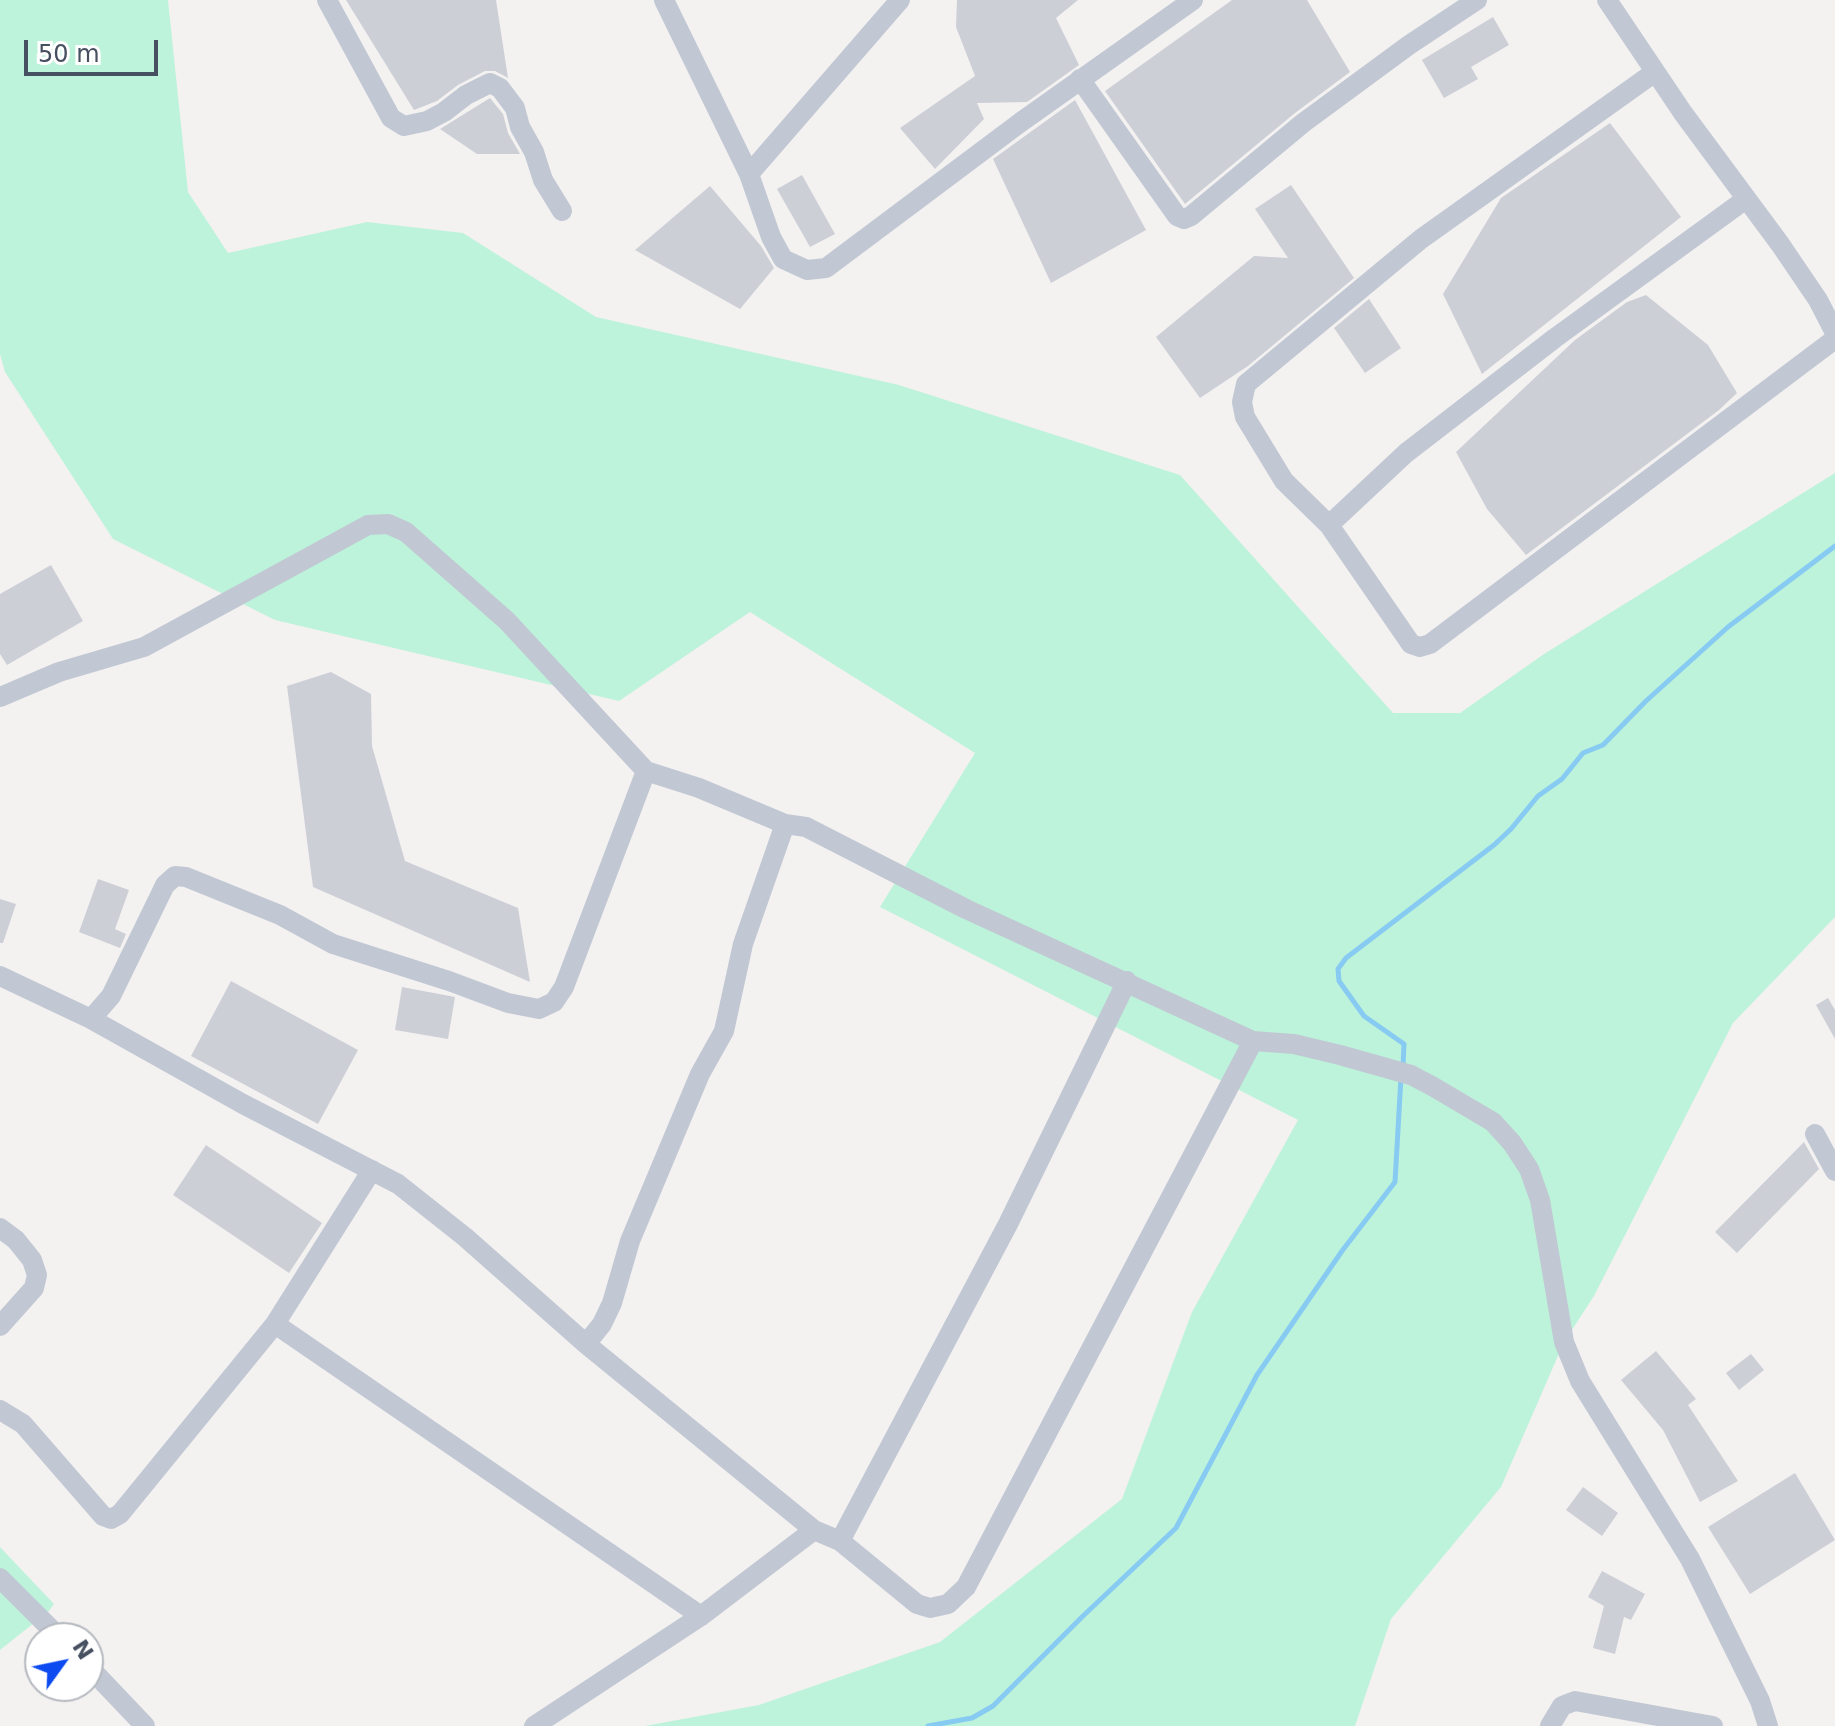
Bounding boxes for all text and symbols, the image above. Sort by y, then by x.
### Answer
scale bar [28,24,162,74]
text: 50 m [38,40,100,68]
north arrow [24,1622,104,1702]
text: N [67,1635,98,1664]

